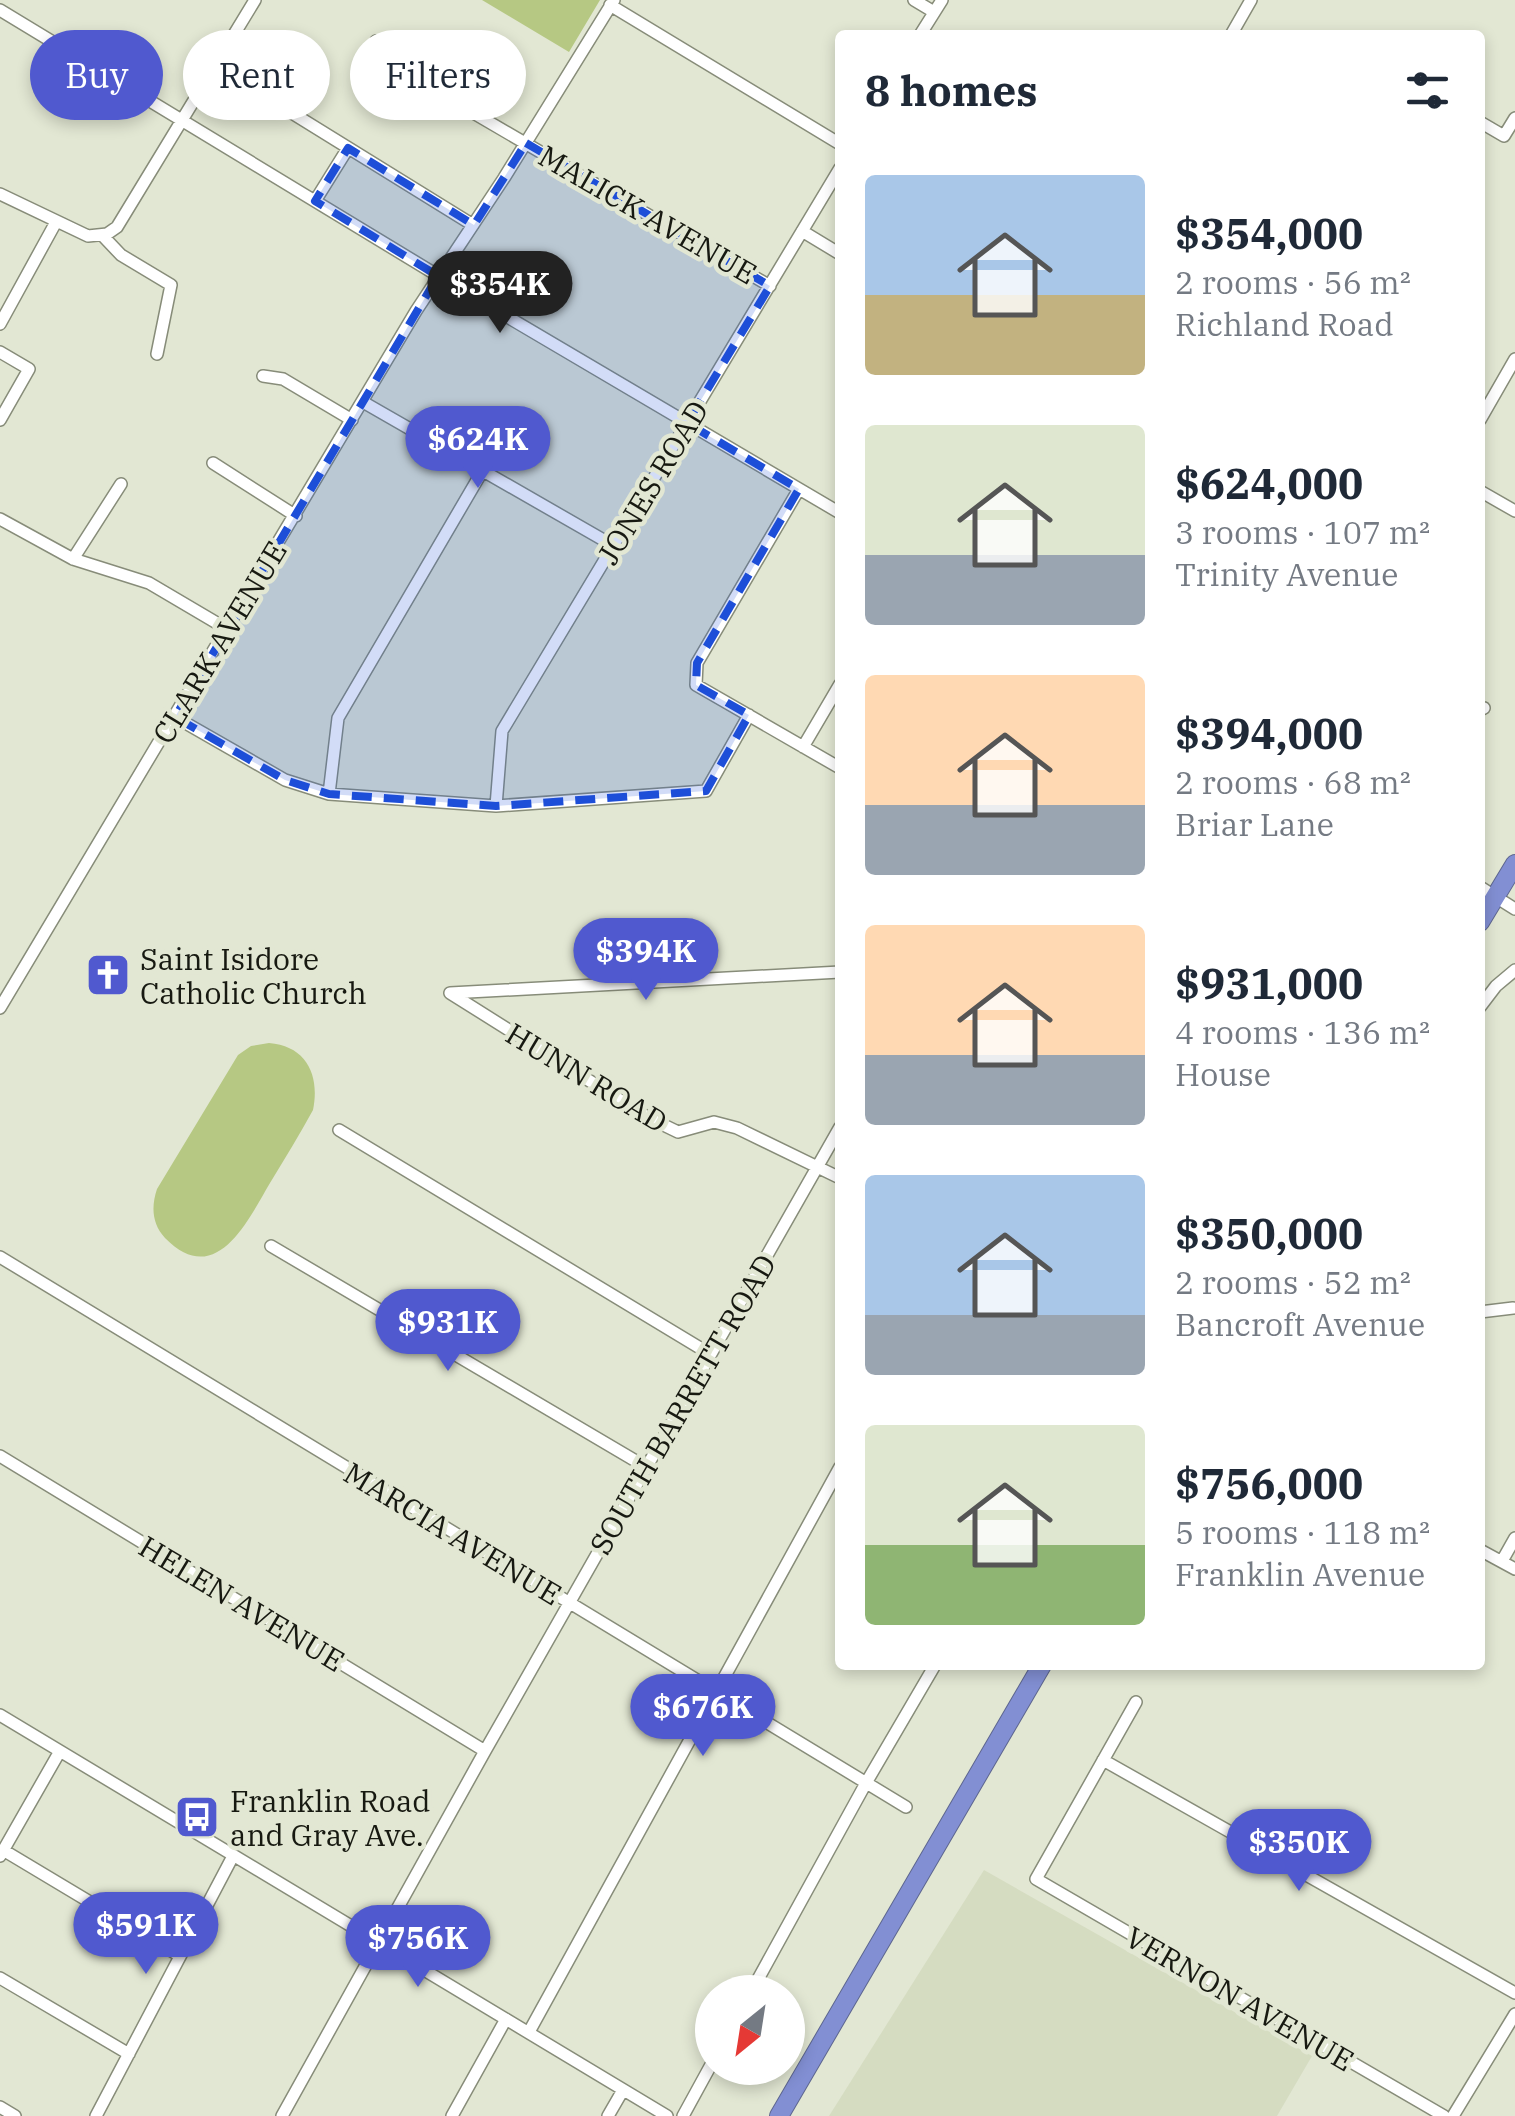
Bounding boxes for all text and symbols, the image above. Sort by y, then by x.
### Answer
chip: Buy [30,30,163,120]
chip: Rent [183,30,330,120]
chip: Filters [350,30,526,120]
text: 8 homes [865,63,1038,118]
icon: filters [1400,63,1455,118]
street label: MALICK AVENUE [532,136,764,292]
text: $354,000 [1175,206,1363,261]
icon: home [945,215,1065,335]
pin: $354K [430,251,570,336]
text: 2 rooms · 56 m² [1175,261,1411,303]
text: $354K [449,262,551,304]
text: Richland Road [1175,303,1394,345]
street label: JONES ROAD [588,393,716,571]
pin: $624K [408,406,548,491]
text: $624K [427,417,529,459]
text: $624,000 [1175,456,1363,511]
icon: home [945,465,1065,585]
text: 3 rooms · 107 m² [1175,511,1430,553]
street label: CLARK AVENUE [143,534,295,750]
text: Trinity Avenue [1175,553,1398,595]
text: $394,000 [1175,706,1363,761]
icon: home [945,715,1065,835]
text: 2 rooms · 68 m² [1175,761,1411,803]
text: Briar Lane [1175,803,1334,845]
pin: $394K [576,918,716,1003]
text: $394K [595,929,697,971]
place label: Saint Isidore Catholic Church [140,939,367,1012]
church icon: Saint Isidore Catholic Church [85,952,131,998]
text: $931,000 [1175,956,1363,1011]
icon: home [945,965,1065,1085]
text: 4 rooms · 136 m² [1175,1011,1430,1053]
street label: HUNN ROAD [499,1014,675,1140]
text: House [1175,1053,1271,1095]
text: $350,000 [1175,1206,1363,1261]
icon: home [945,1215,1065,1335]
street label: SOUTH BARRETT ROAD [580,1247,784,1561]
text: 2 rooms · 52 m² [1175,1261,1411,1303]
pin: $931K [378,1289,518,1374]
text: $931K [397,1300,499,1342]
text: Bancroft Avenue [1175,1303,1425,1345]
street label: MARCIA AVENUE [337,1453,569,1613]
text: $756,000 [1175,1456,1363,1511]
icon: home [945,1465,1065,1585]
text: 5 rooms · 118 m² [1175,1511,1430,1553]
street label: HELEN AVENUE [132,1526,352,1680]
text: Franklin Avenue [1175,1553,1425,1595]
pin: $676K [633,1674,773,1759]
text: $676K [652,1685,754,1727]
place label: Franklin Road and Gray Ave. [230,1781,431,1854]
bus stop icon: Franklin Road and Gray Ave. [174,1794,220,1840]
pin: $350K [1229,1809,1369,1894]
text: $350K [1248,1820,1350,1862]
pin: $591K [76,1892,216,1977]
text: $591K [95,1903,197,1945]
pin: $756K [348,1905,488,1990]
text: $756K [367,1916,469,1958]
street label: VERNON AVENUE [1119,1917,1361,2079]
north arrow [695,1975,805,2085]
map controls [695,1975,805,2085]

